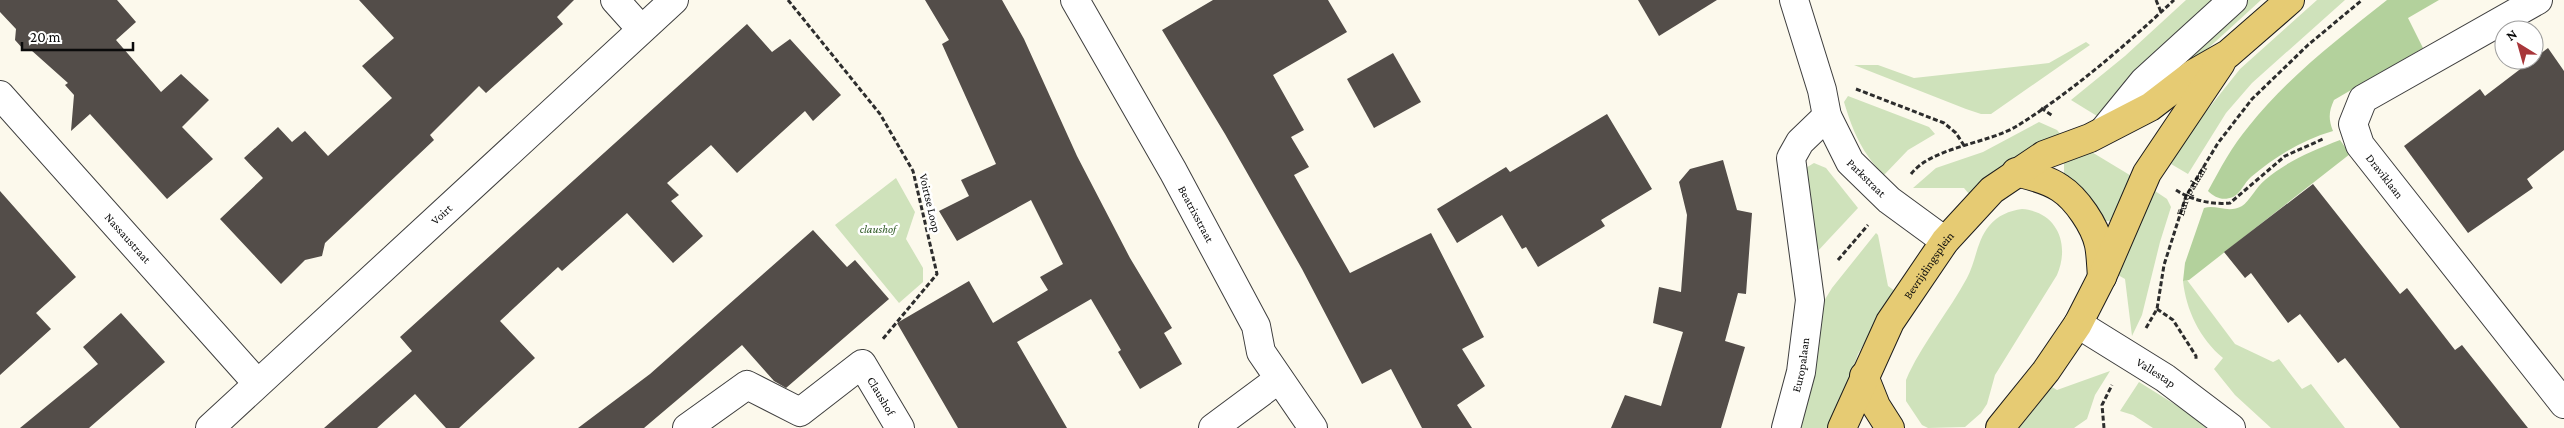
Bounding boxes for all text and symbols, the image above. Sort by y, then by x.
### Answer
scale bar [22,20,134,52]
north arrow [2494,20,2544,70]
text: N [2503,25,2520,44]
text: 20 m [30,29,61,45]
street label: Draviklaan [2363,151,2407,202]
street label: Parkstraat [1844,156,1890,201]
street label: Europalaan [2173,162,2210,218]
street label: Voirtse Loop [916,172,944,234]
street label: Beatrixstraat [1175,183,1217,246]
street label: Voirt [428,201,456,228]
street label: Nassaustraat [102,210,155,267]
park label: claushof [860,222,898,236]
street label: Bevrijdingsplein [1901,229,1957,302]
street label: Europalaan [1789,336,1812,394]
street label: Vallestap [2134,355,2178,391]
street label: Claushof [864,374,899,419]

